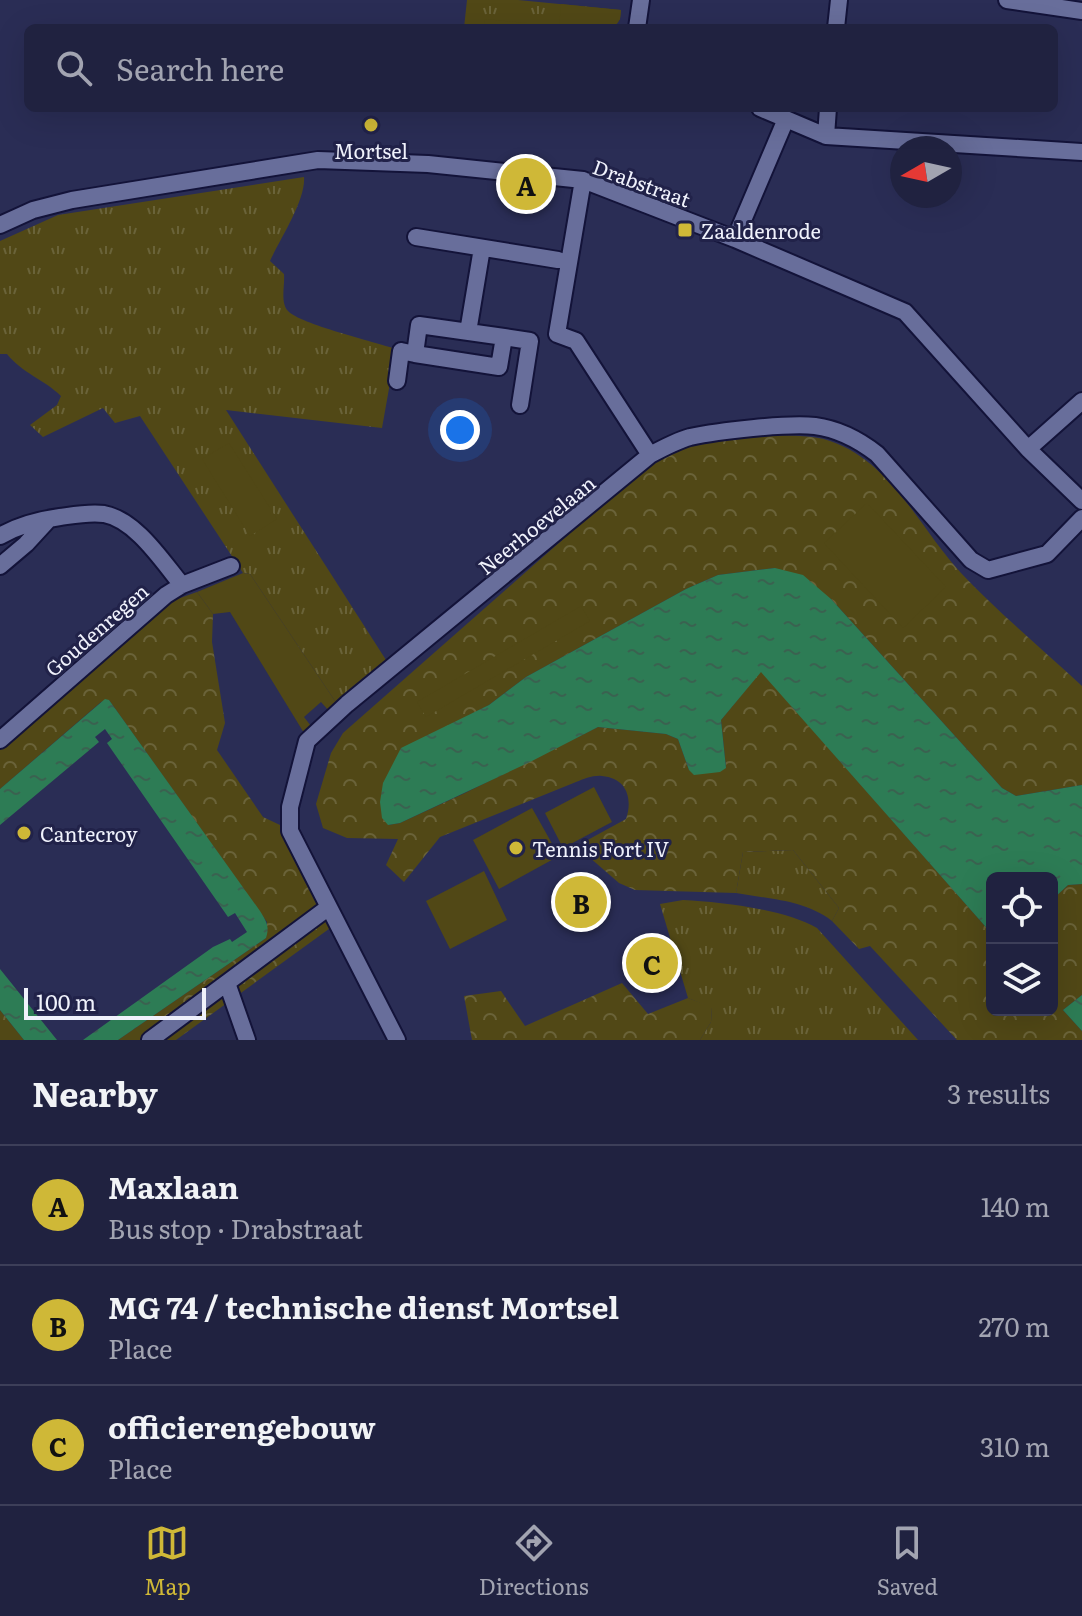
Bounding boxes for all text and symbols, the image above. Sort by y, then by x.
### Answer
search box [24,24,1058,112]
icon: search [52,46,96,90]
text: Search here [116,46,284,90]
marker: Mortsel [362,116,380,134]
place label: Mortsel [334,135,408,165]
north arrow [890,136,962,208]
street label: Drabstraat [589,150,695,214]
pin: A [500,154,552,214]
place label: Zaaldenrode [701,215,821,245]
marker: Zaaldenrode [676,221,694,239]
your location [440,410,480,450]
street label: Neerhoevelaan [471,467,601,581]
street label: Goudenregen [38,576,154,682]
place label: Cantecroy [40,818,138,848]
marker: Cantecroy [15,824,33,842]
place label: Tennis Fort IV [532,833,669,863]
marker: Tennis Fort IV [507,839,525,857]
pin: B [555,872,607,932]
map controls [986,872,1058,1016]
button: locate [986,872,1058,944]
pin: C [626,933,678,993]
button: layers [986,944,1058,1016]
scale bar [24,984,206,1020]
text: 100 m [36,985,96,1018]
text: Nearby [32,1067,158,1117]
text: 3 results [947,1073,1050,1112]
text: Maxlaan [108,1164,239,1208]
text: A [48,1186,68,1225]
text: 140 m [981,1186,1050,1225]
text: Bus stop · Drabstraat [108,1208,363,1247]
text: MG 74 / technische dienst Mortsel [108,1284,619,1328]
text: B [49,1306,67,1345]
text: 270 m [978,1306,1050,1345]
text: Place [108,1328,173,1367]
text: officierengebouw [108,1404,375,1448]
text: C [49,1426,67,1465]
text: 310 m [980,1426,1050,1465]
text: Place [108,1448,173,1487]
tab: Map [144,1521,191,1602]
tab: Directions [479,1521,589,1602]
tab: Saved [877,1521,938,1602]

